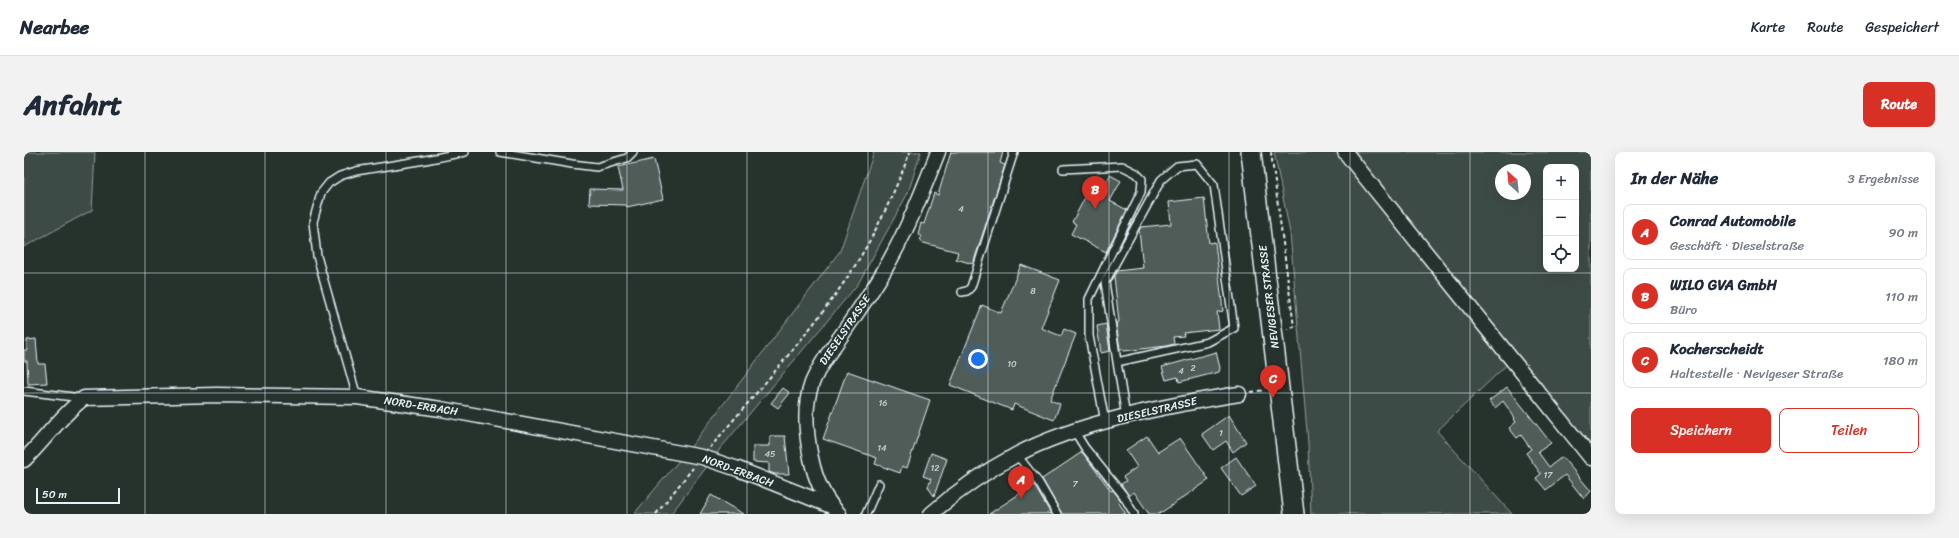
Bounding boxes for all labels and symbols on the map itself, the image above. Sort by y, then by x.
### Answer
north arrow [1495,164,1531,200]
pin: B [1082,176,1108,209]
house number: 4 [958,201,964,217]
street label: NEVIGESER STRASSE [1253,243,1285,350]
house number: 8 [1030,283,1036,299]
street label: DIESELSTRASSE [814,290,876,369]
your location [968,349,988,369]
house number: 10 [1007,356,1017,372]
house number: 2 [1190,360,1196,376]
house number: 4 [1178,363,1184,379]
pin: C [1260,365,1286,398]
street label: NORD-ERBACH [383,391,459,421]
street label: DIESELSTRASSE [1115,391,1200,428]
house number: 16 [879,395,887,411]
house number: 1 [1219,425,1223,441]
house number: 14 [877,440,887,456]
house number: 45 [764,446,776,462]
street label: NORD-ERBACH [700,449,776,493]
house number: 12 [930,460,940,476]
pin: A [1008,466,1034,499]
house number: 17 [1543,467,1553,483]
house number: 7 [1072,476,1078,492]
scale bar [36,486,120,505]

